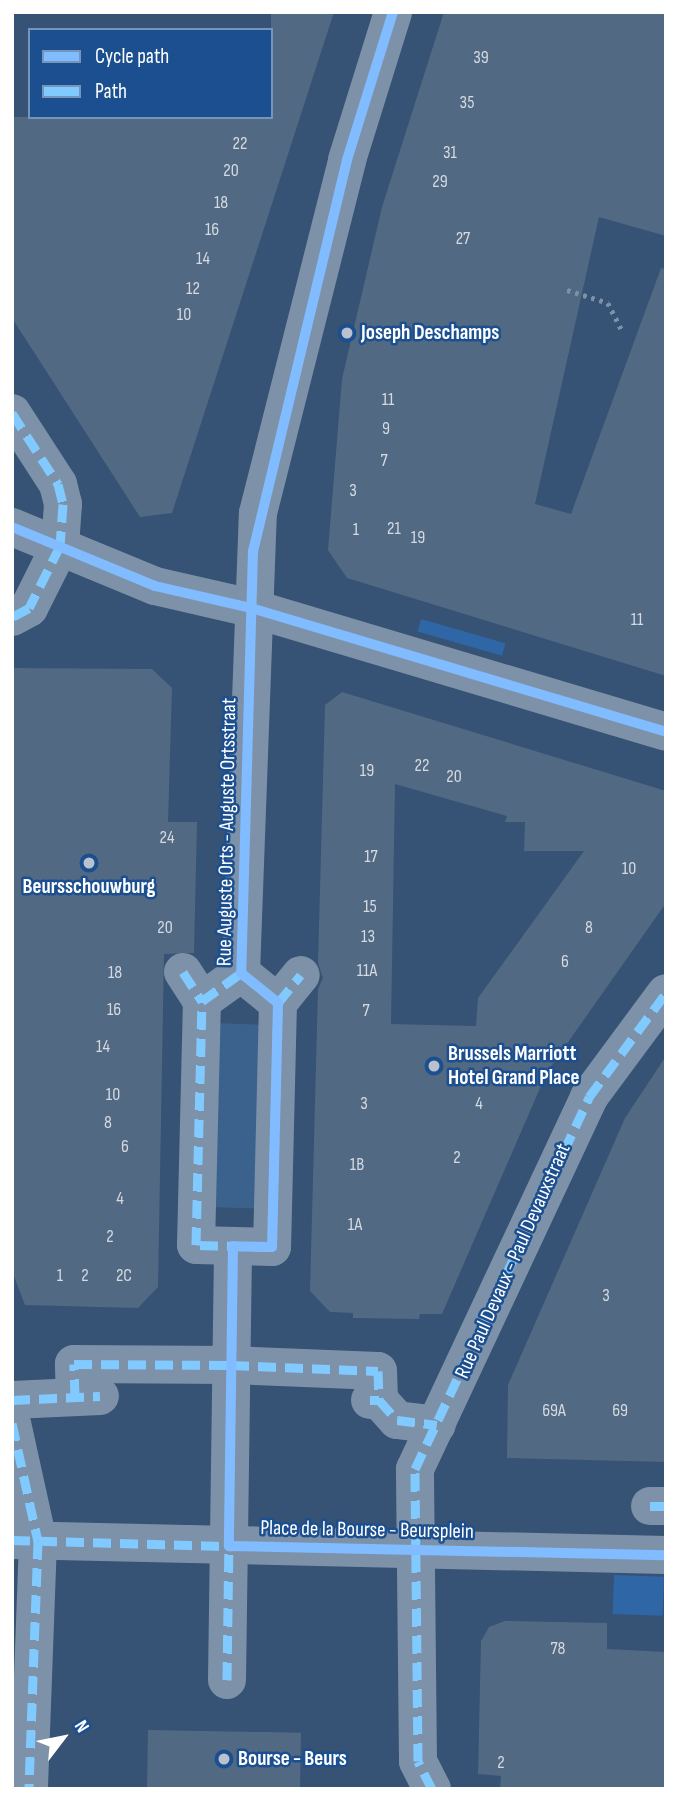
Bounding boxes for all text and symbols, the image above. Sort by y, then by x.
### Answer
legend [28,28,273,119]
text: Cycle path [95,44,169,69]
house number: 39 [473,47,489,69]
text: Path [95,79,127,104]
house number: 35 [460,92,474,114]
house number: 22 [233,133,247,155]
house number: 31 [443,142,457,164]
house number: 20 [223,160,239,182]
house number: 29 [432,171,448,193]
house number: 18 [214,192,228,214]
house number: 16 [205,219,219,241]
house number: 27 [456,228,470,250]
house number: 14 [196,248,210,270]
house number: 12 [186,278,200,300]
house number: 10 [177,304,191,326]
place label: Joseph Deschamps [361,320,499,346]
marker: Joseph Deschamps [339,325,355,341]
house number: 11 [382,389,394,411]
house number: 9 [382,418,390,440]
house number: 7 [380,450,388,472]
house number: 3 [349,480,357,502]
house number: 21 [387,518,401,540]
house number: 1 [353,519,359,541]
house number: 19 [411,527,425,549]
house number: 11 [631,609,643,631]
street label: Rue Auguste Orts - Auguste Ortsstraat [212,698,242,966]
house number: 22 [415,755,429,777]
house number: 19 [360,760,374,782]
house number: 20 [446,766,462,788]
house number: 24 [160,827,174,849]
house number: 17 [364,846,378,868]
marker: Beursschouwburg [81,855,97,871]
house number: 10 [622,858,636,880]
place label: Beursschouwburg [23,874,155,900]
house number: 15 [363,896,377,918]
house number: 20 [157,917,173,939]
house number: 8 [585,917,593,939]
house number: 13 [361,926,375,948]
house number: 6 [561,951,569,973]
house number: 11A [357,960,377,982]
house number: 18 [108,962,122,984]
house number: 16 [107,999,121,1021]
house number: 7 [362,1000,370,1022]
house number: 14 [96,1036,110,1058]
place label: Brussels Marriott Hotel Grand Place [448,1041,579,1091]
marker: Brussels Marriott Hotel Grand Place [426,1058,442,1074]
house number: 10 [106,1084,120,1106]
house number: 3 [360,1093,368,1115]
house number: 4 [475,1093,483,1115]
house number: 8 [104,1112,112,1134]
house number: 6 [121,1136,129,1158]
street label: Rue Paul Devaux - Paul Devauxstraat [450,1140,576,1382]
house number: 2 [453,1147,461,1169]
house number: 1B [350,1154,364,1176]
house number: 4 [116,1188,124,1210]
house number: 1A [348,1214,362,1236]
house number: 2 [106,1226,114,1248]
house number: 1 [57,1265,63,1287]
house number: 2 [81,1265,89,1287]
house number: 2C [116,1265,132,1287]
house number: 3 [602,1285,610,1307]
house number: 69A [542,1400,566,1422]
house number: 69 [612,1400,628,1422]
street label: Place de la Bourse - Beursplein [260,1516,474,1544]
house number: 78 [550,1638,566,1660]
north arrow [28,1703,98,1773]
text: N [69,1716,94,1737]
place label: Bourse - Beurs [238,1746,347,1772]
marker: Bourse - Beurs [216,1751,232,1767]
house number: 2 [497,1752,505,1774]

